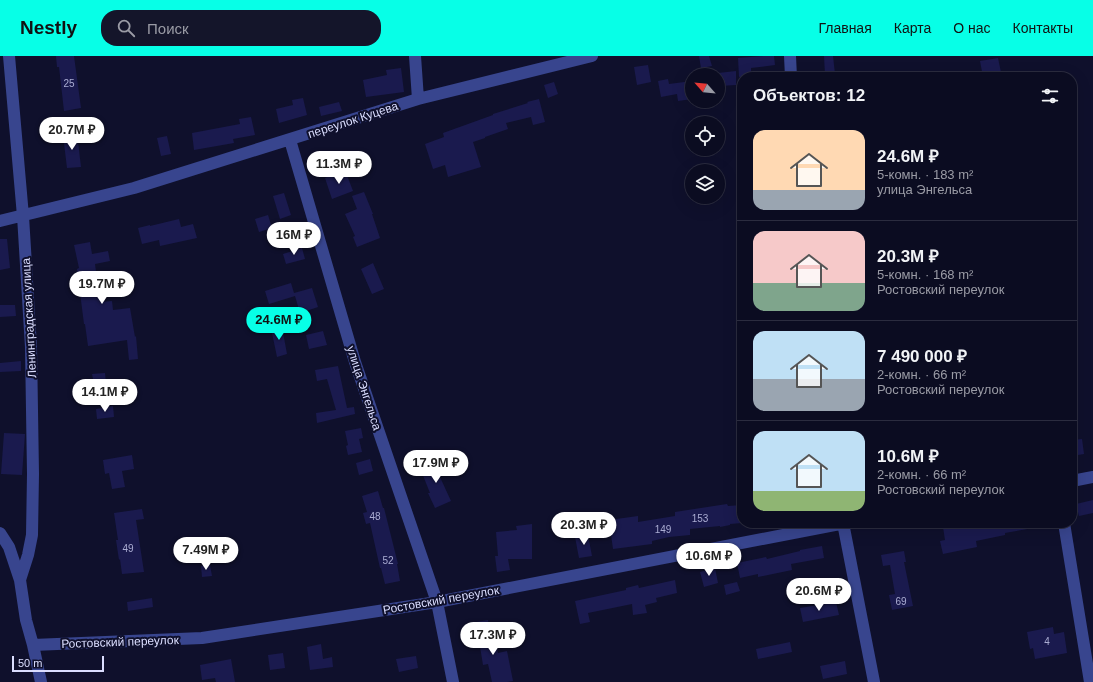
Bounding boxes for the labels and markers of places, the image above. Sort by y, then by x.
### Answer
pin: 20.7M ₽ [35,117,109,151]
pin: 11.3M ₽ [302,151,376,185]
pin: 16M ₽ [266,222,322,256]
pin: 19.7M ₽ [65,271,139,305]
pin: 24.6M ₽ [242,307,316,341]
pin: 14.1M ₽ [68,379,142,413]
pin: 17.9M ₽ [399,450,473,484]
pin: 20.3M ₽ [547,512,621,546]
pin: 7.49M ₽ [169,537,243,571]
pin: 10.6M ₽ [672,543,746,577]
pin: 20.6M ₽ [782,578,856,612]
pin: 17.3M ₽ [456,622,530,656]

